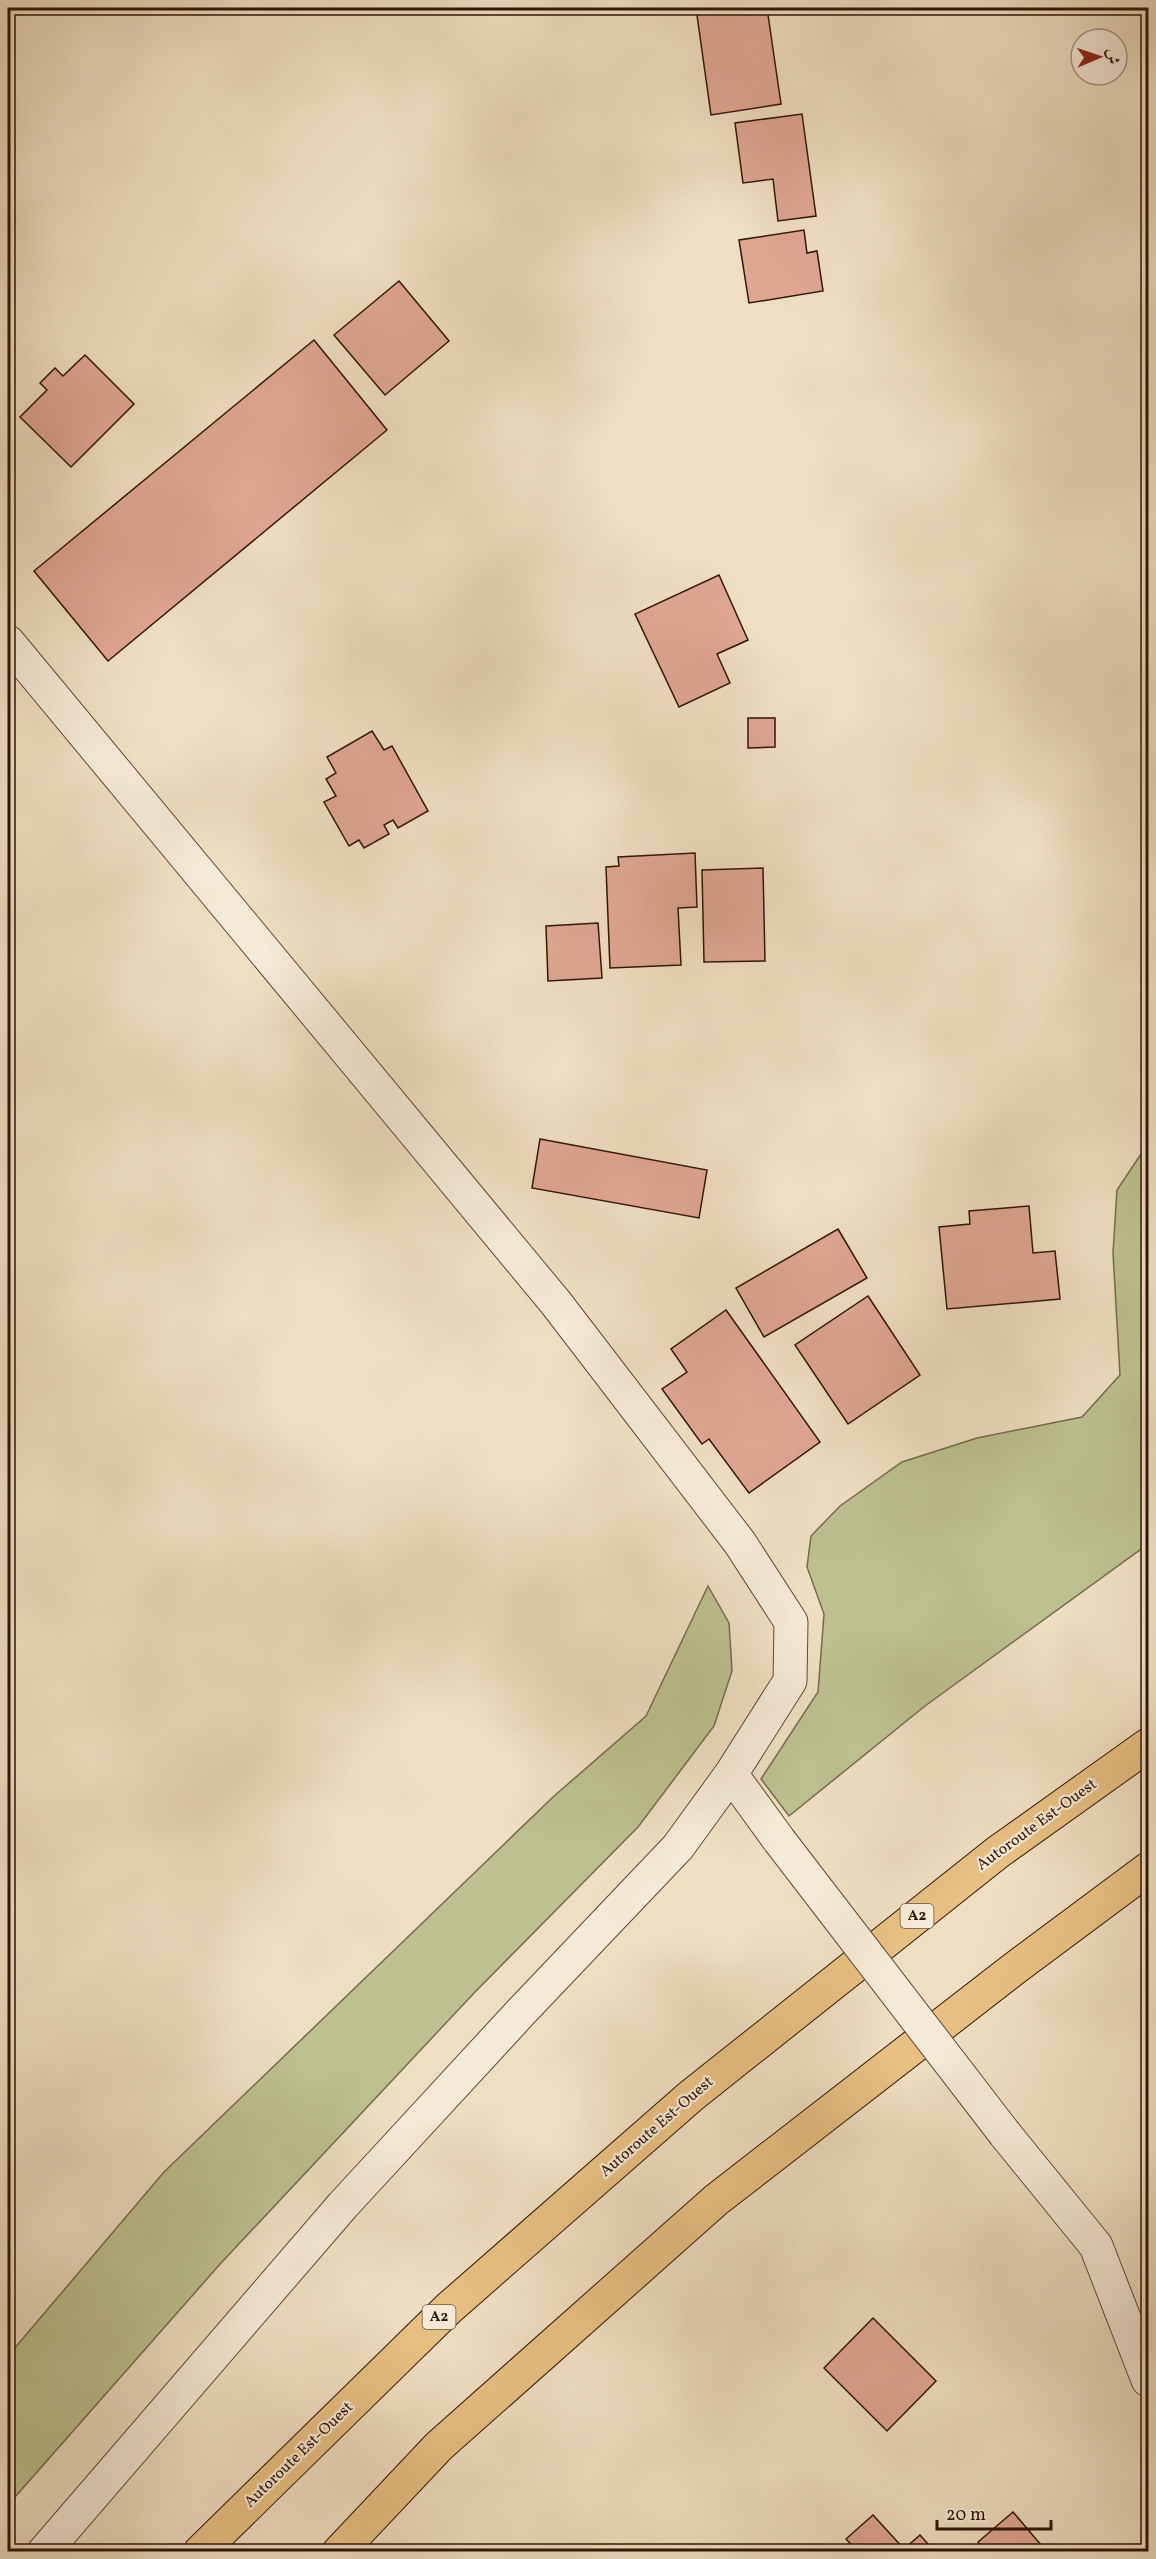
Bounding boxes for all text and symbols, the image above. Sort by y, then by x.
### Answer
north arrow [1069,27,1129,87]
text: ش [1101,48,1123,65]
street label: Autoroute Est-Ouest [972,1774,1102,1876]
road number: A2 [900,1904,934,1928]
street label: Autoroute Est-Ouest [595,2071,719,2183]
road number: A2 [422,2305,456,2329]
street label: Autoroute Est-Ouest [240,2397,359,2513]
scale bar [937,2493,1051,2531]
text: 20 m [946,2503,986,2528]

